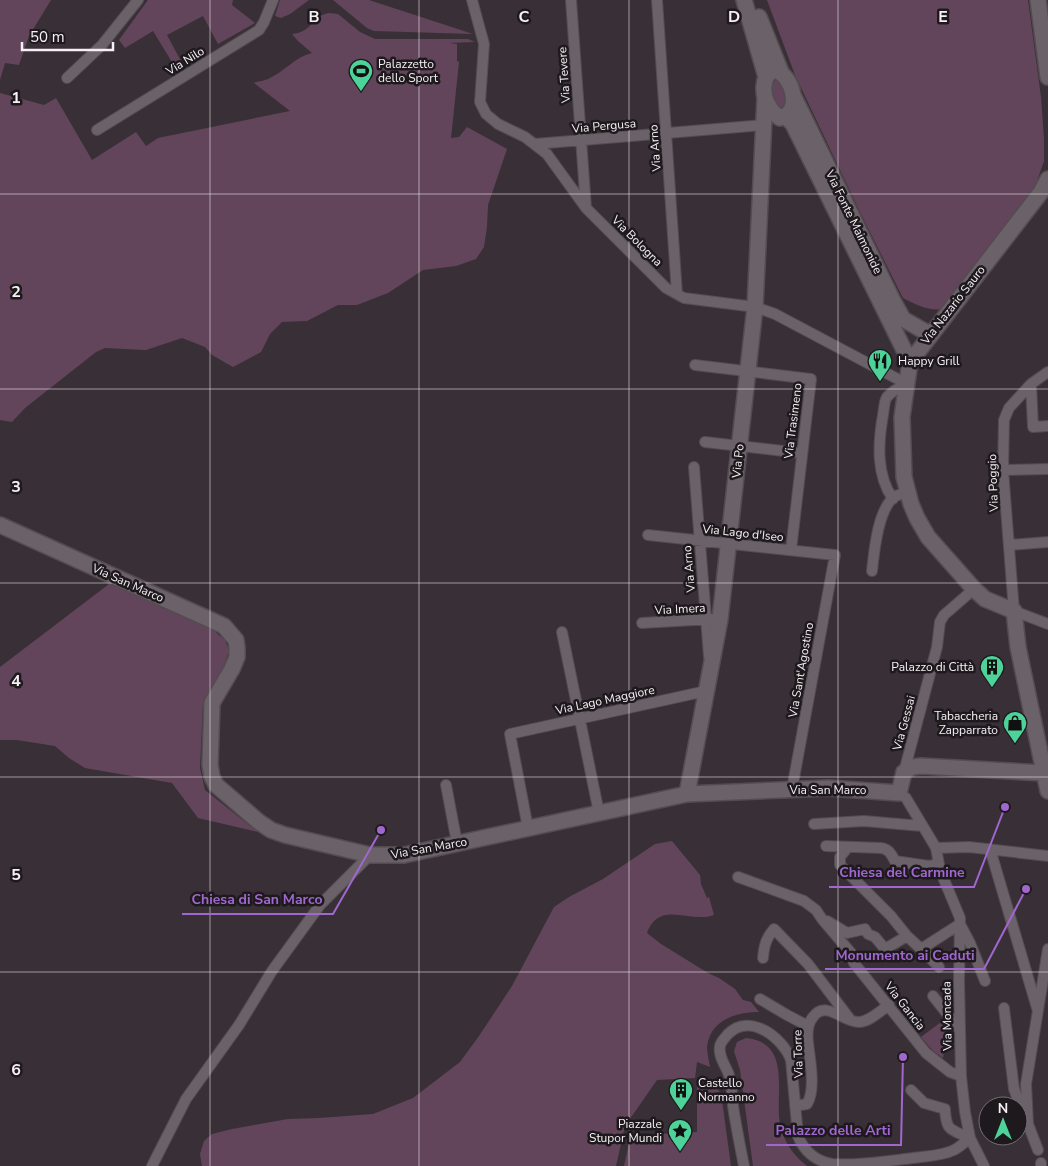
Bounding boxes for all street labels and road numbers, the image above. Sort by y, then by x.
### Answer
street label: Via Nilo [162,43,207,80]
street label: Via Tevere [554,46,574,105]
street label: Via Pergusa [570,115,637,137]
street label: Via Arno [645,124,665,173]
street label: Via Fonte Maimonide [822,167,886,276]
street label: Via Bologna [607,211,666,270]
street label: Via Nazario Sauro [917,262,989,348]
street label: Via Trasimeno [780,382,806,461]
street label: Via Po [728,443,748,480]
street label: Via Poggio [984,453,1002,513]
street label: Via Lago d'Iseo [701,521,785,545]
street label: Via Arno [679,545,699,594]
street label: Via San Marco [89,560,167,606]
street label: Via Imera [653,600,706,618]
street label: Via Sant'Agostino [785,621,817,720]
street label: Via Lago Maggiore [553,682,656,719]
street label: Via Gessai [889,694,919,753]
street label: Via San Marco [788,782,867,798]
street label: Via San Marco [389,833,469,863]
street label: Via Gancia [881,978,929,1033]
street label: Via Moncada [938,981,956,1052]
street label: Via Torre [789,1030,807,1079]

